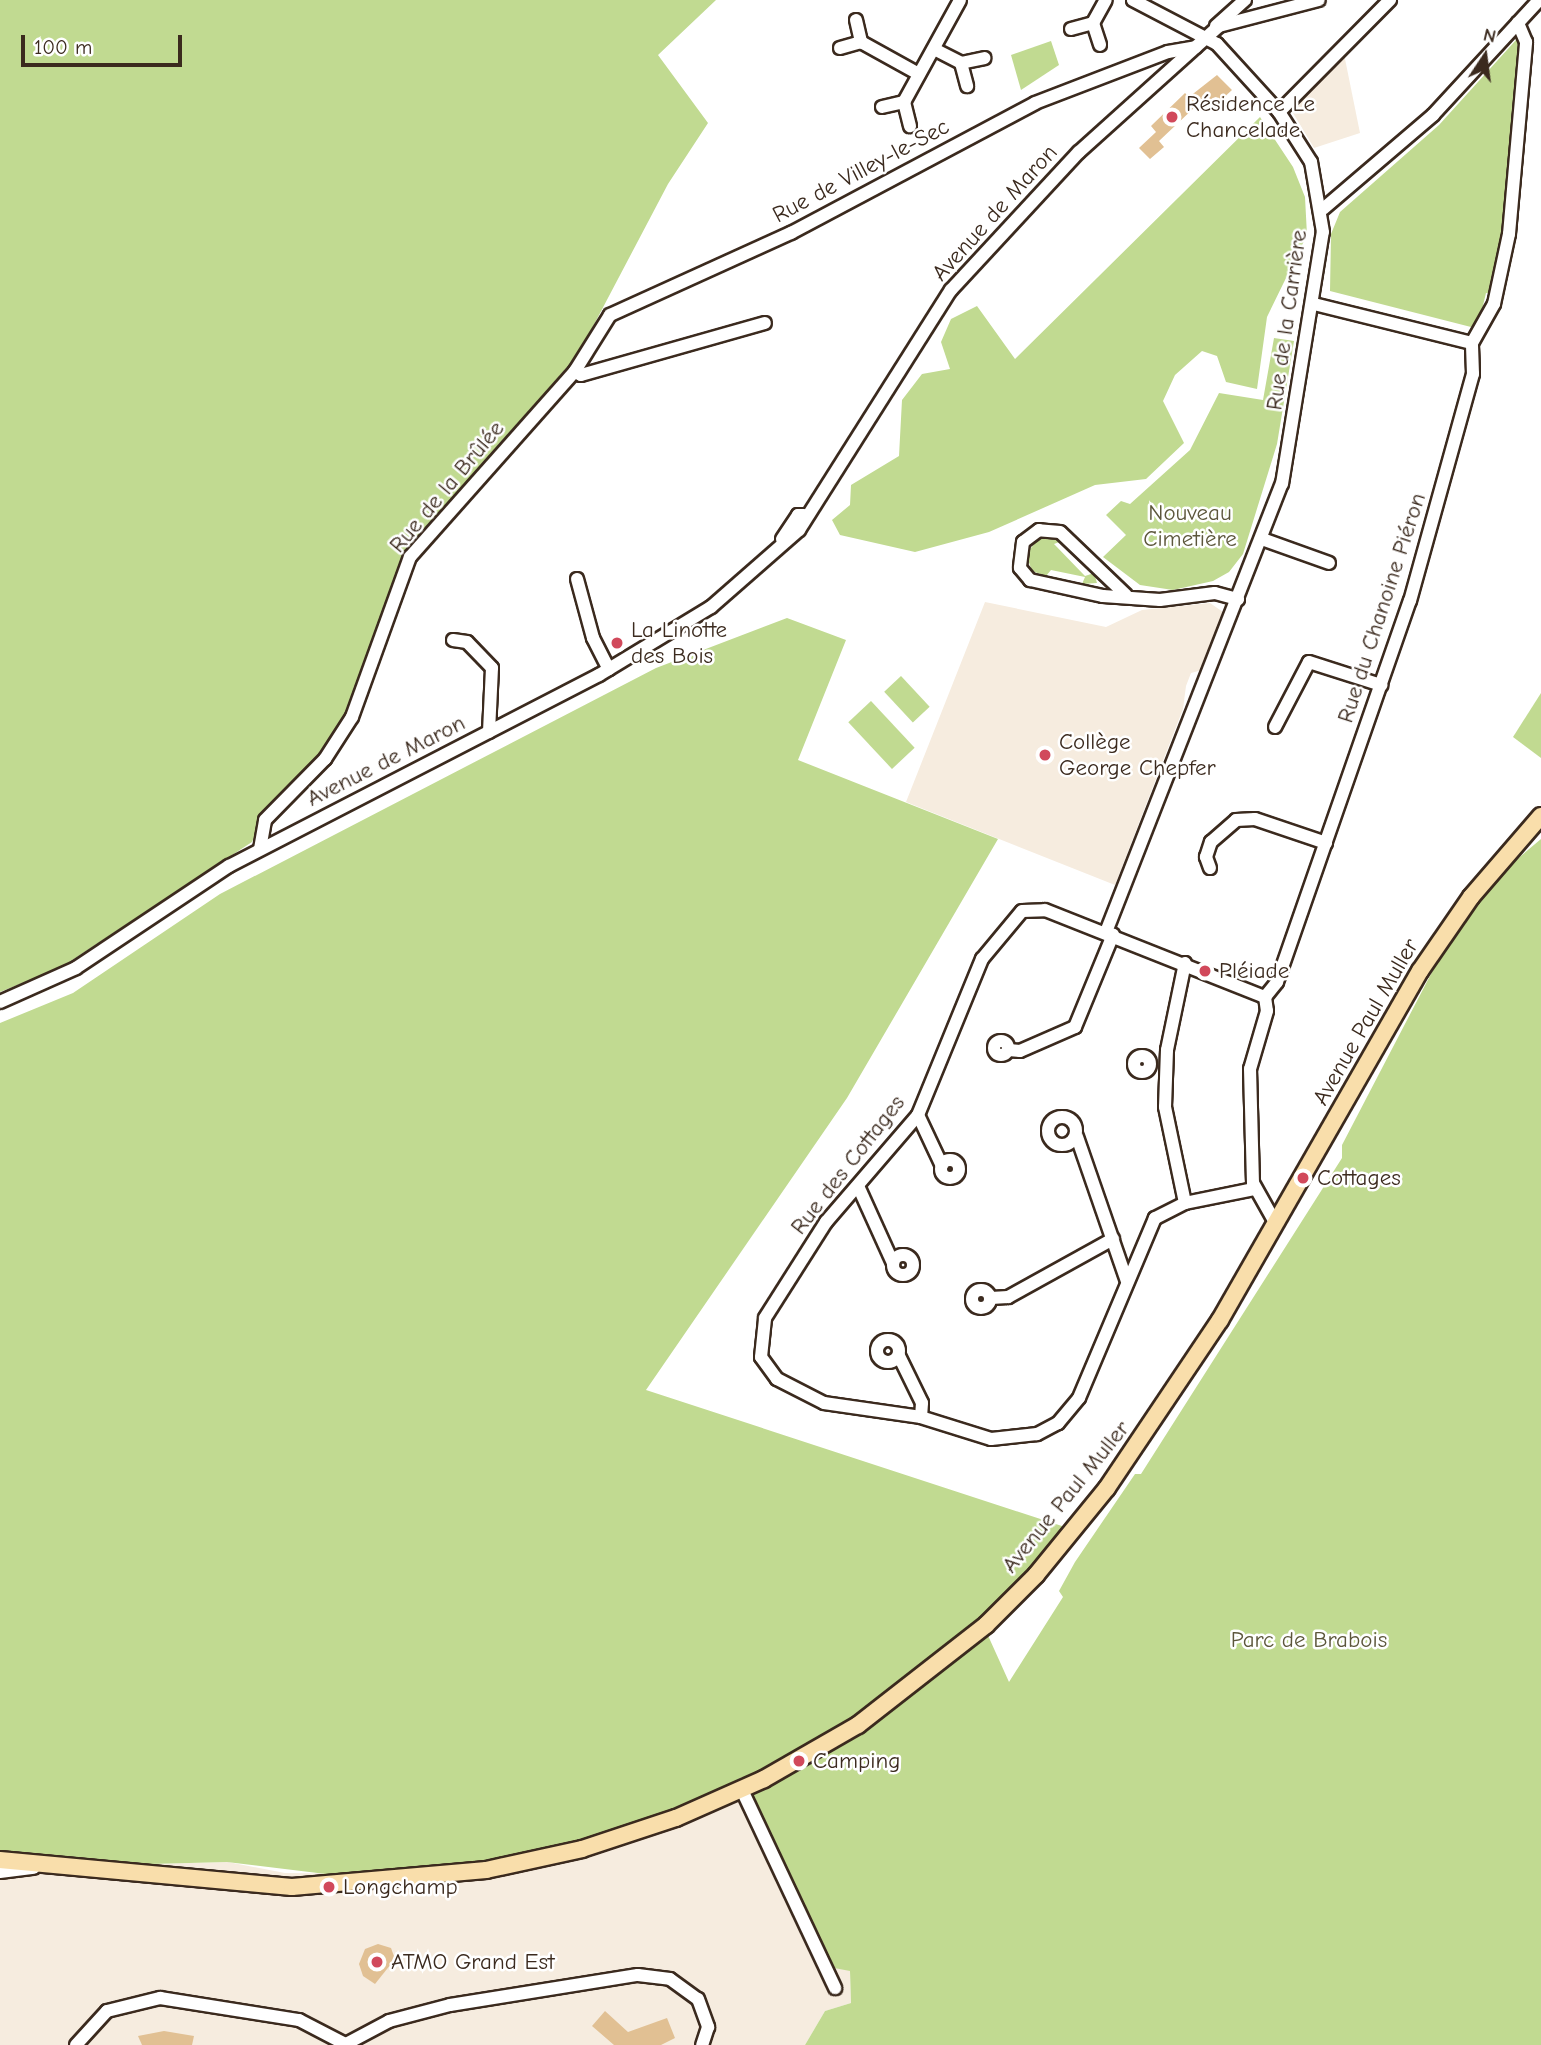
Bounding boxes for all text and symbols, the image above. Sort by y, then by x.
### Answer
scale bar [24,21,186,65]
north arrow [1450,21,1520,91]
text: N [1481,23,1498,48]
text: 100 m [34,35,92,59]
place label: Résidence Le Chancelade [1186,90,1315,144]
marker: Résidence Le Chancelade [1164,109,1180,125]
street label: Rue de Villey-le-Sec [768,113,954,229]
street label: Avenue de Maron [927,139,1063,287]
street label: Rue de la Carrière [1261,228,1313,412]
street label: Rue de la Brûlée [384,415,510,559]
street label: Rue du Chanoine Piéron [1332,490,1432,726]
park label: Nouveau Cimetière [1143,499,1237,553]
place label: La Linotte des Bois [631,616,727,670]
marker: La Linotte des Bois [609,635,625,651]
street label: Avenue de Maron [302,709,470,813]
place label: Collège George Chepfer [1059,728,1216,782]
marker: Collège George Chepfer [1037,747,1053,763]
street label: Avenue Paul Muller [1307,934,1425,1110]
place label: Pléiade [1219,957,1289,985]
marker: Pléiade [1197,963,1213,979]
street label: Rue des Cottages [785,1090,911,1240]
place label: Cottages [1317,1164,1401,1192]
marker: Cottages [1295,1170,1311,1186]
street label: Avenue Paul Muller [996,1415,1136,1579]
park label: Parc de Brabois [1231,1626,1387,1654]
place label: Camping [813,1747,900,1775]
marker: Camping [791,1753,807,1769]
place label: Longchamp [343,1873,458,1901]
marker: Longchamp [321,1879,337,1895]
place label: ATMO Grand Est [391,1948,555,1976]
marker: ATMO Grand Est [369,1954,385,1970]

